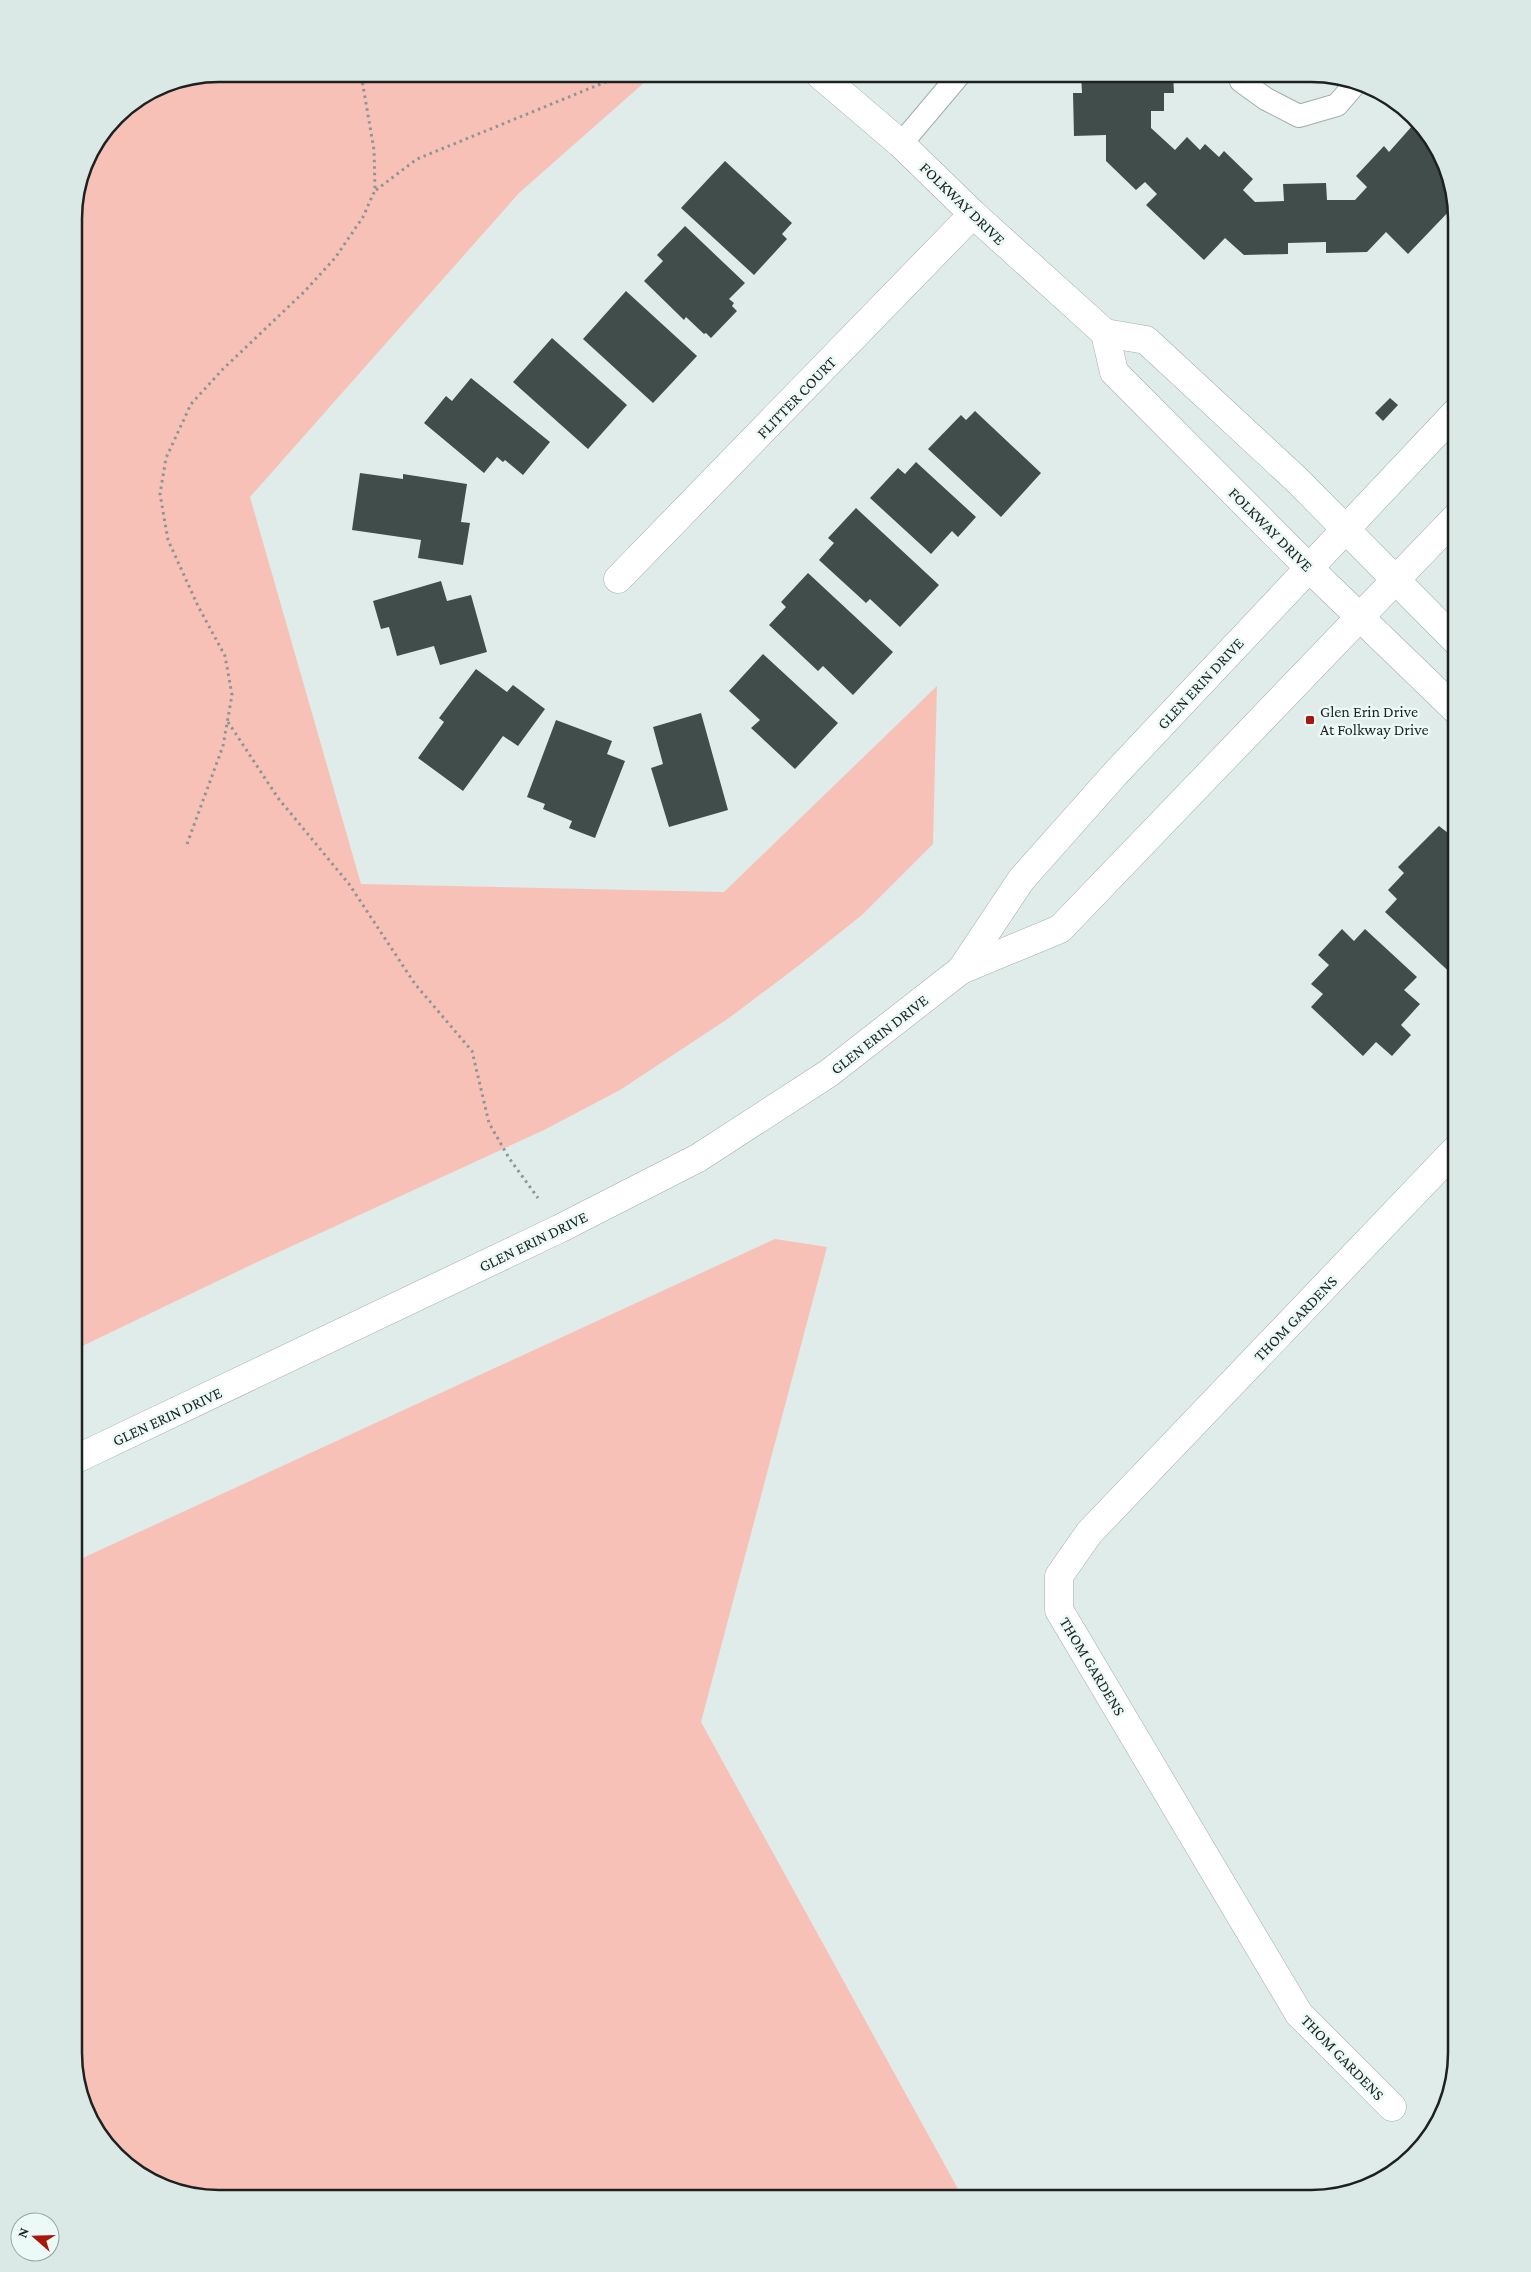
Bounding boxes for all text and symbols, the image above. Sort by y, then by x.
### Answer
street label: FOLKWAY DRIVE [917,159,1009,248]
street label: FLITTER COURT [753,353,840,441]
street label: FOLKWAY DRIVE [1225,484,1316,575]
street label: GLEN ERIN DRIVE [1154,634,1247,732]
place label: Glen Erin Drive At Folkway Drive [1320,703,1428,739]
marker: Glen Erin Drive At Folkway Drive [1304,714,1316,726]
street label: GLEN ERIN DRIVE [827,991,931,1078]
street label: GLEN ERIN DRIVE [476,1208,590,1275]
street label: THOM GARDENS [1250,1272,1340,1364]
street label: GLEN ERIN DRIVE [110,1384,225,1449]
street label: THOM GARDENS [1057,1614,1129,1718]
street label: THOM GARDENS [1298,2011,1388,2103]
north arrow [10,2212,60,2262]
text: N [14,2225,32,2240]

